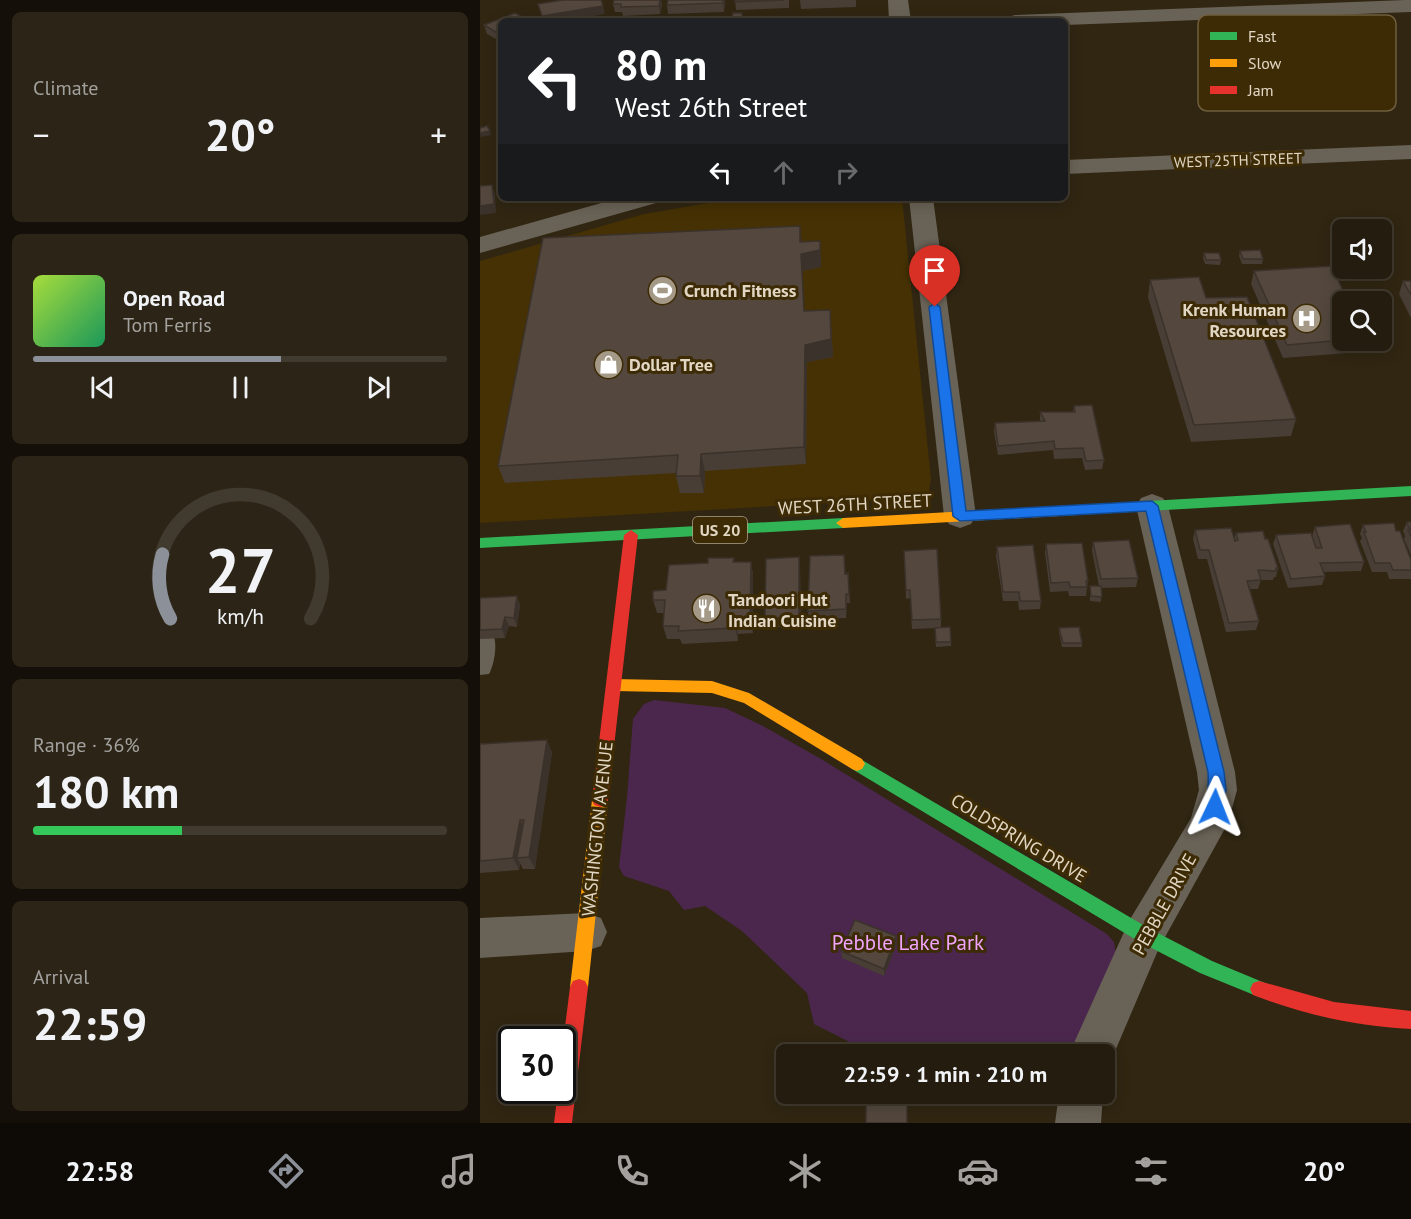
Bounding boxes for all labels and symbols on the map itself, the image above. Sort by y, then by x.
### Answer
legend [1198,15,1396,111]
text: Fast [1248,26,1277,46]
text: Slow [1248,53,1282,73]
text: Jam [1247,80,1274,100]
street label: WEST 25TH STREET [1173,148,1303,172]
pin [909,245,960,307]
sports icon: Crunch Fitness [647,274,679,306]
place label: Crunch Fitness [684,279,797,302]
place label: Krenk Human Resources [1182,298,1286,342]
hospital icon: Krenk Human Resources [1291,303,1323,335]
shop icon: Dollar Tree [592,348,624,380]
place label: Dollar Tree [629,353,713,376]
street label: WEST 26TH STREET [777,488,933,520]
road number: US 20 [693,517,747,543]
place label: Tandoori Hut Indian Cuisine [728,588,836,632]
restaurant icon: Tandoori Hut Indian Cuisine [691,593,723,625]
street label: WASHINGTON AVENUE [576,740,618,918]
position arrow [1183,775,1247,839]
street label: COLDSPRING DRIVE [947,788,1091,888]
street label: PEBBLE DRIVE [1127,849,1201,959]
park label: Pebble Lake Park [832,929,984,956]
speed limit sign: 30 [498,1026,576,1104]

